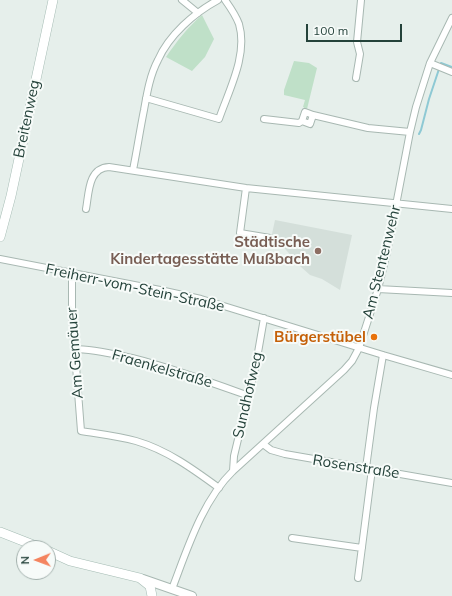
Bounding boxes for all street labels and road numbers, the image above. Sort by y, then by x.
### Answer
street label: Breitenweg [10,78,44,160]
street label: Am Stentenwehr [359,203,405,321]
street label: Freiherr-vom-Stein-Straße [44,260,226,316]
street label: Am Gemäuer [63,307,87,399]
street label: Fraenkelstraße [110,346,214,392]
street label: Sundhofweg [229,350,267,440]
street label: Rosenstraße [311,451,401,483]

